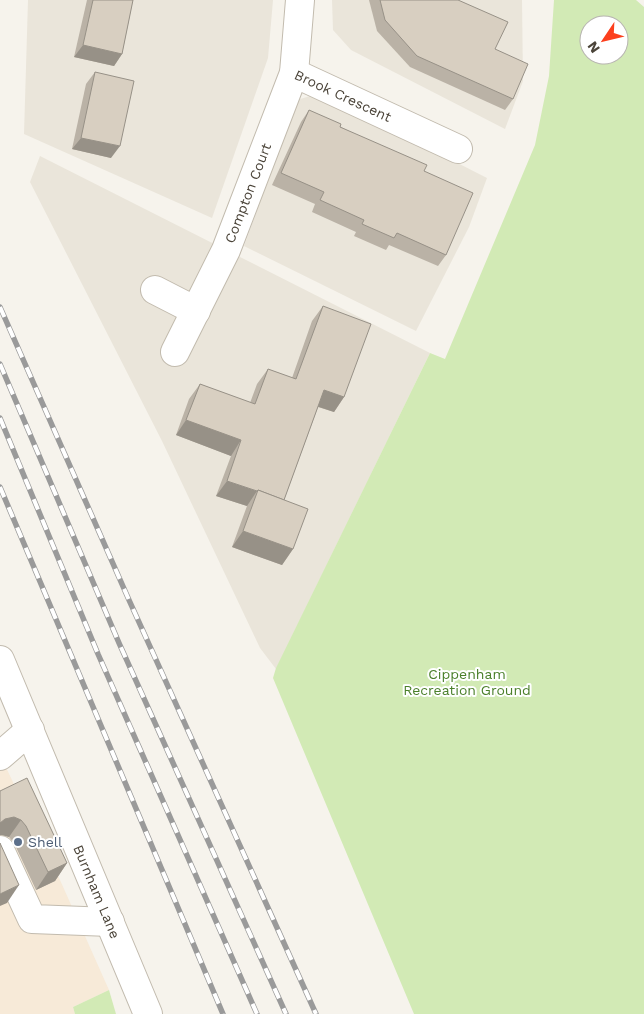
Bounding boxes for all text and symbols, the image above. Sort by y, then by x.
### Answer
north arrow [579,15,629,65]
text: N [584,39,603,56]
street label: Brook Crescent [292,66,394,125]
street label: Compton Court [221,141,274,245]
park label: Cippenham Recreation Ground [403,666,531,698]
place label: Shell [28,834,63,850]
marker: Shell [12,836,24,848]
street label: Burnham Lane [70,842,123,941]

